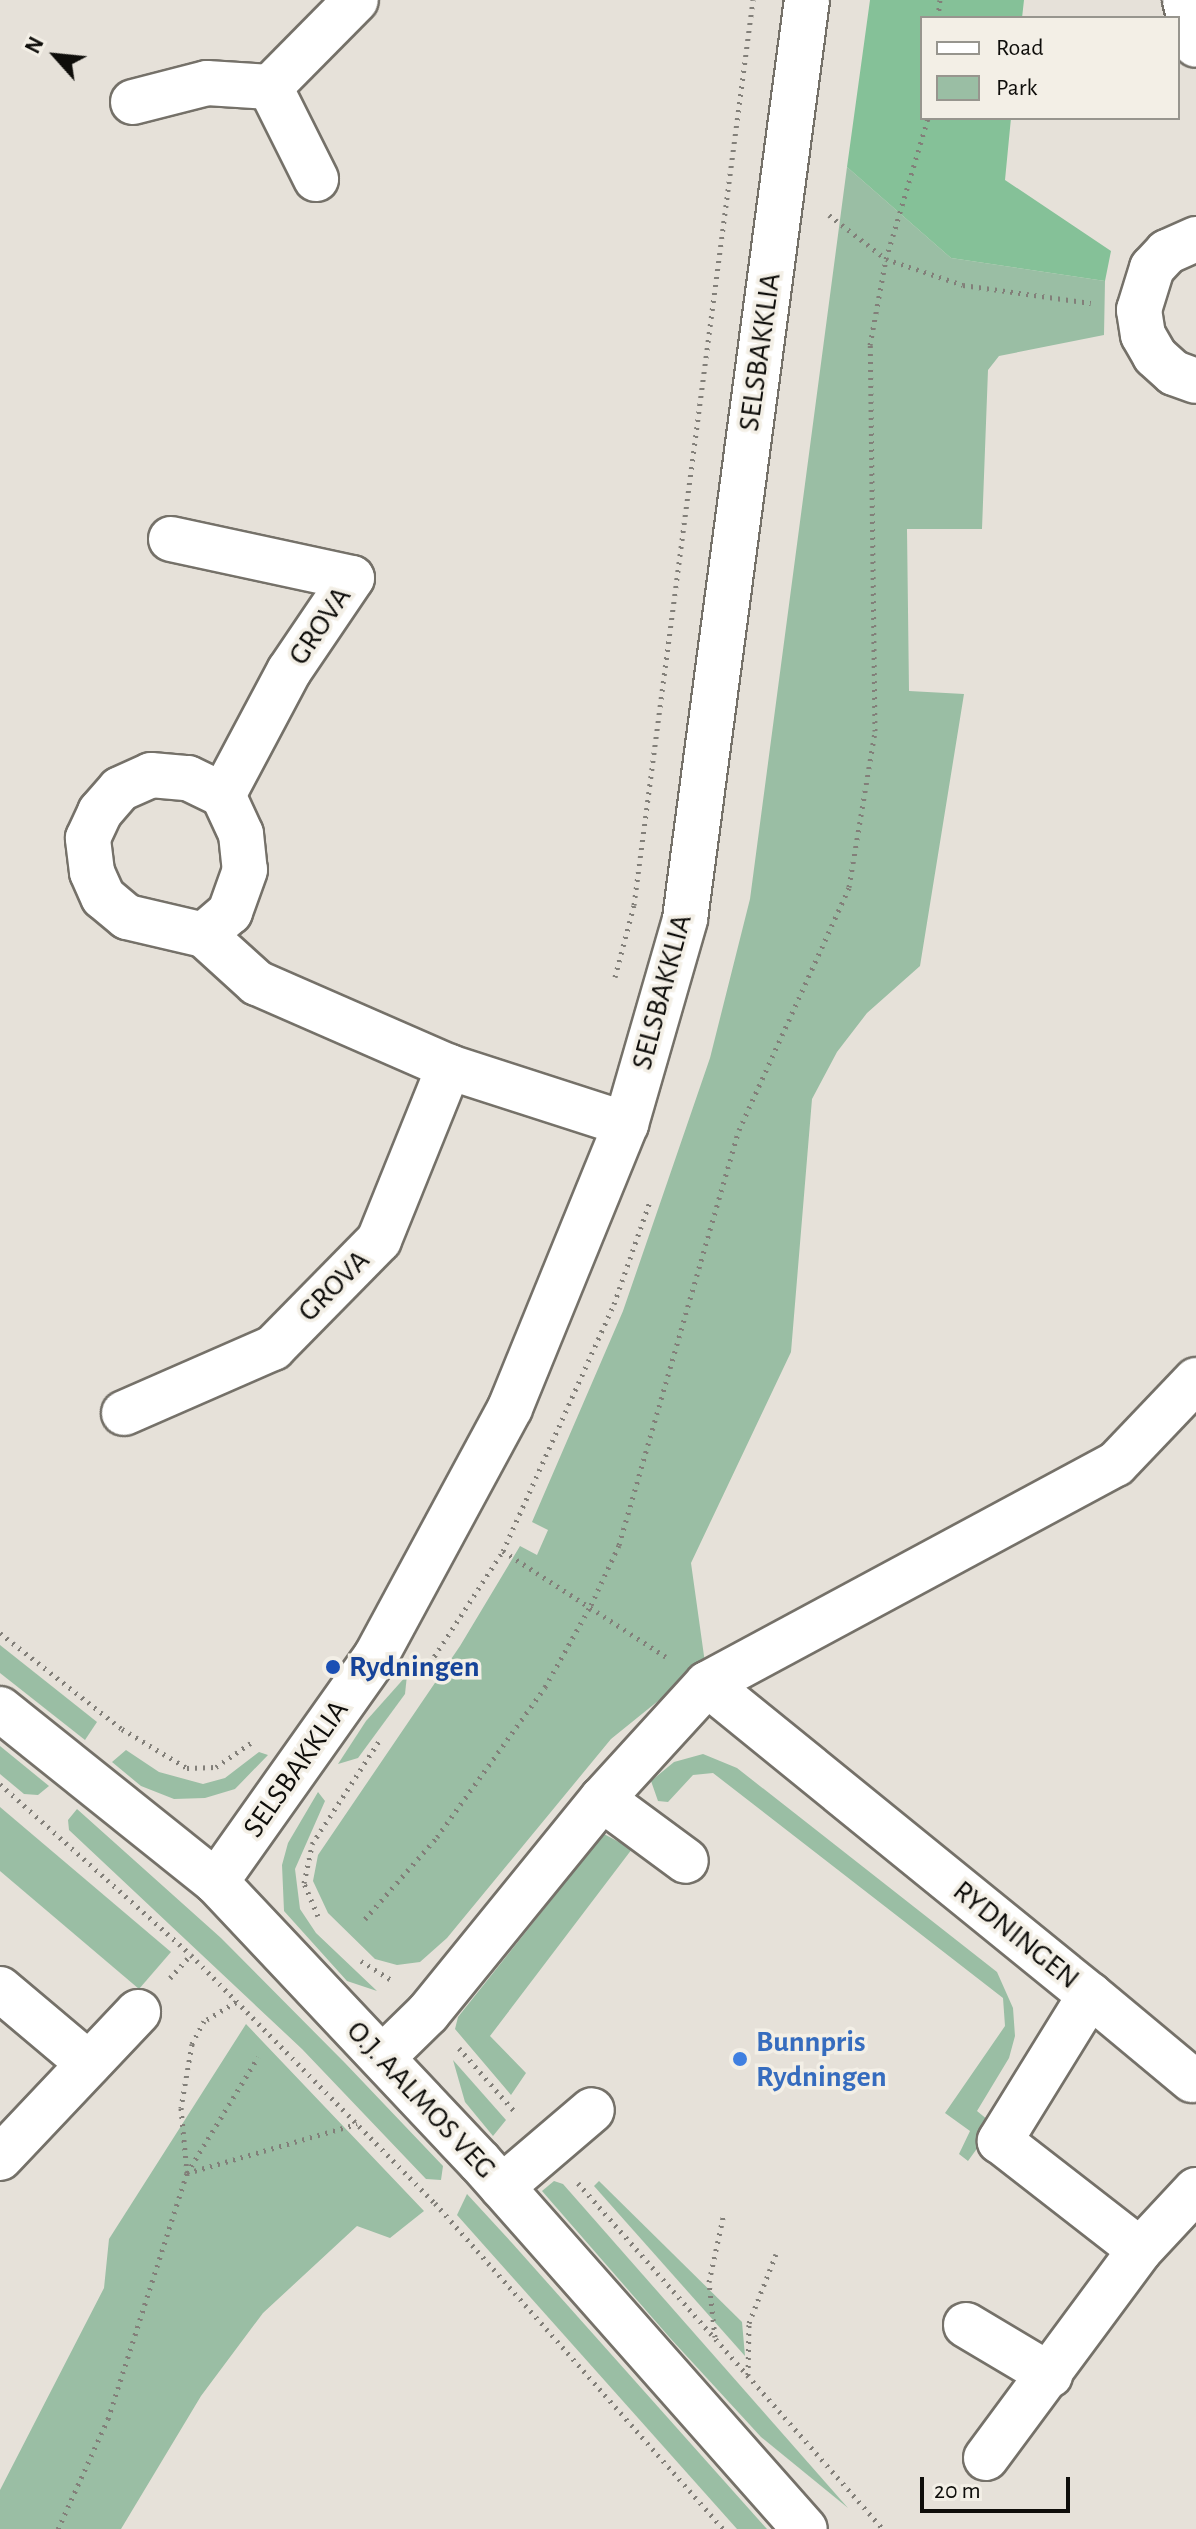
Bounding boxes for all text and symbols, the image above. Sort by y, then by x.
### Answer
north arrow [16,16,96,96]
legend [920,16,1180,120]
text: N [21,33,48,57]
text: Road [996,36,1044,60]
text: Park [996,76,1037,100]
street label: SELSBAKKLIA [731,271,789,433]
street label: GROVA [281,580,359,672]
street label: SELSBAKKLIA [624,910,700,1074]
street label: GROVA [291,1243,377,1329]
place label: Rydningen [349,1649,480,1685]
marker: Rydningen [324,1658,342,1676]
street label: SELSBAKKLIA [236,1693,356,1845]
street label: RYDNINGEN [945,1873,1087,1997]
street label: O.J. AALMOS VEG [339,2014,503,2186]
place label: Bunnpris Rydningen [756,2024,887,2094]
marker: Bunnpris Rydningen [731,2050,749,2068]
scale bar [924,2461,1074,2511]
text: 20 m [934,2479,981,2503]

